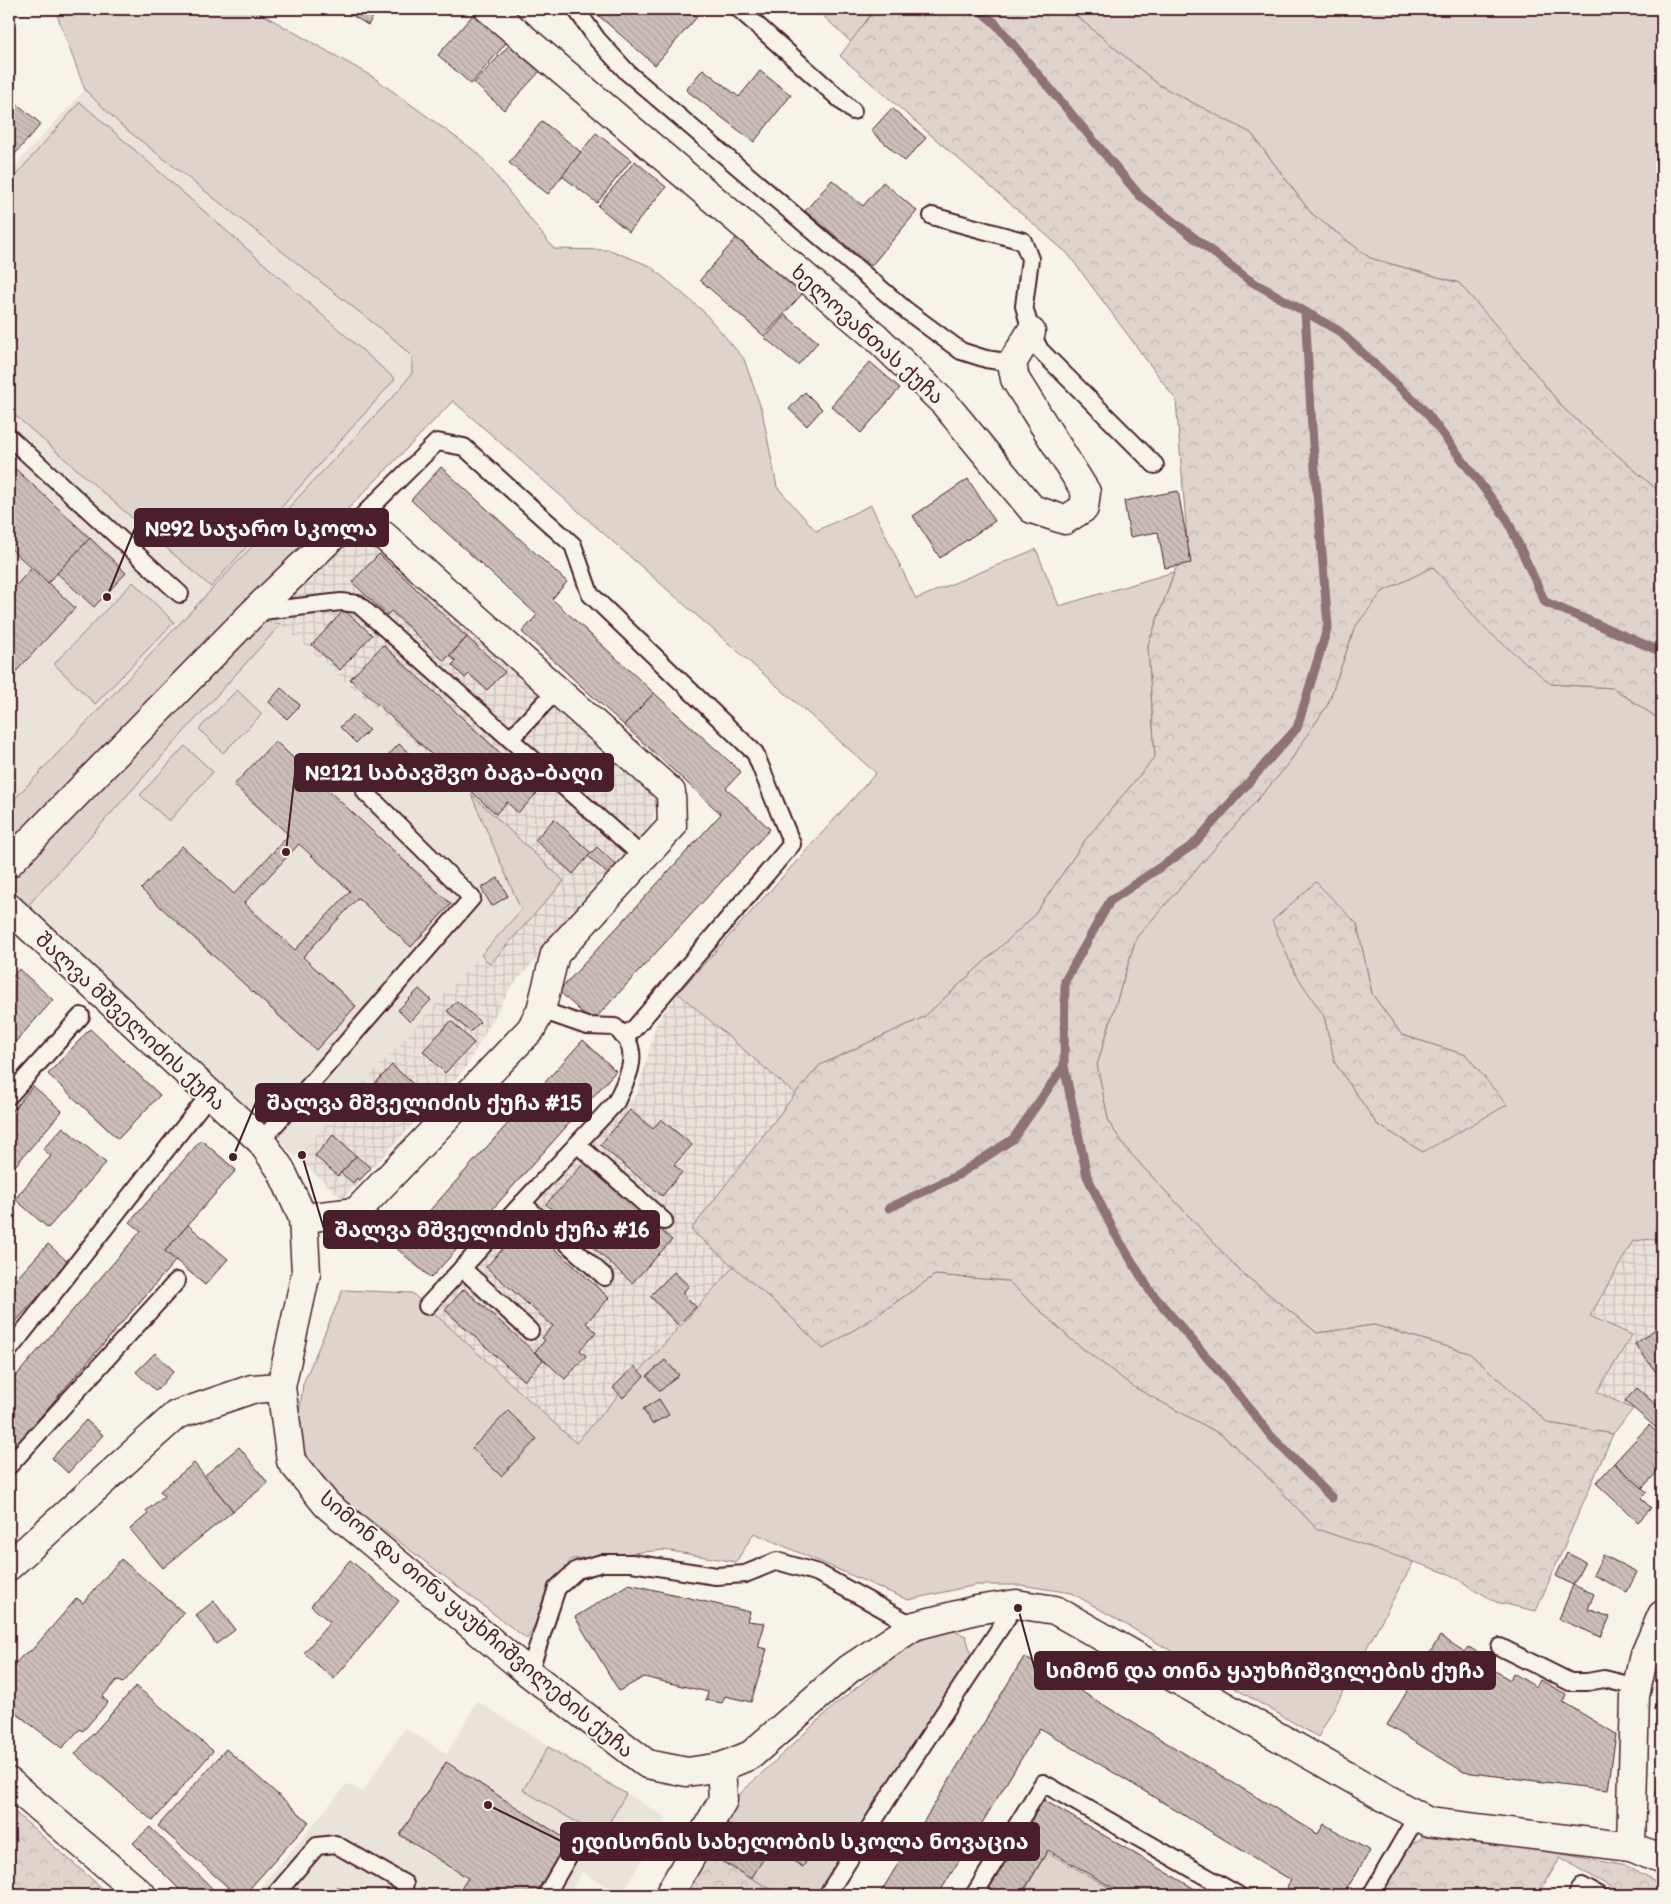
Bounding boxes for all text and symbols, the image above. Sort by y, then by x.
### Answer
street label: ხელოვანთას ქუჩა [786,259,950,410]
callout: №92 საჯარო სკოლა [135,509,388,546]
text: №92 საჯარო სკოლა [145,515,377,542]
callout: №121 საბავშვო ბაგა-ბაღი [295,754,613,791]
text: №121 საბავშვო ბაგა-ბაღი [305,759,603,786]
street label: შალვა მშველიძის ქუჩა [30,926,231,1116]
callout: შალვა მშველიძის ქუჩა #15 [256,1084,591,1121]
text: შალვა მშველიძის ქუჩა #15 [267,1089,582,1116]
callout: შალვა მშველიძის ქუჩა #16 [324,1211,659,1248]
text: შალვა მშველიძის ქუჩა #16 [334,1216,650,1243]
street label: სიმონ და თინა ყაუხჩიშვილების ქუჩა [314,1485,639,1764]
callout: სიმონ და თინა ყაუხჩიშვილების ქუჩა [1035,1652,1495,1689]
text: სიმონ და თინა ყაუხჩიშვილების ქუჩა [1045,1657,1485,1684]
callout: ედისონის სახელობის სკოლა ნოვაცია [561,1823,1039,1860]
text: ედისონის სახელობის სკოლა ნოვაცია [571,1828,1029,1855]

